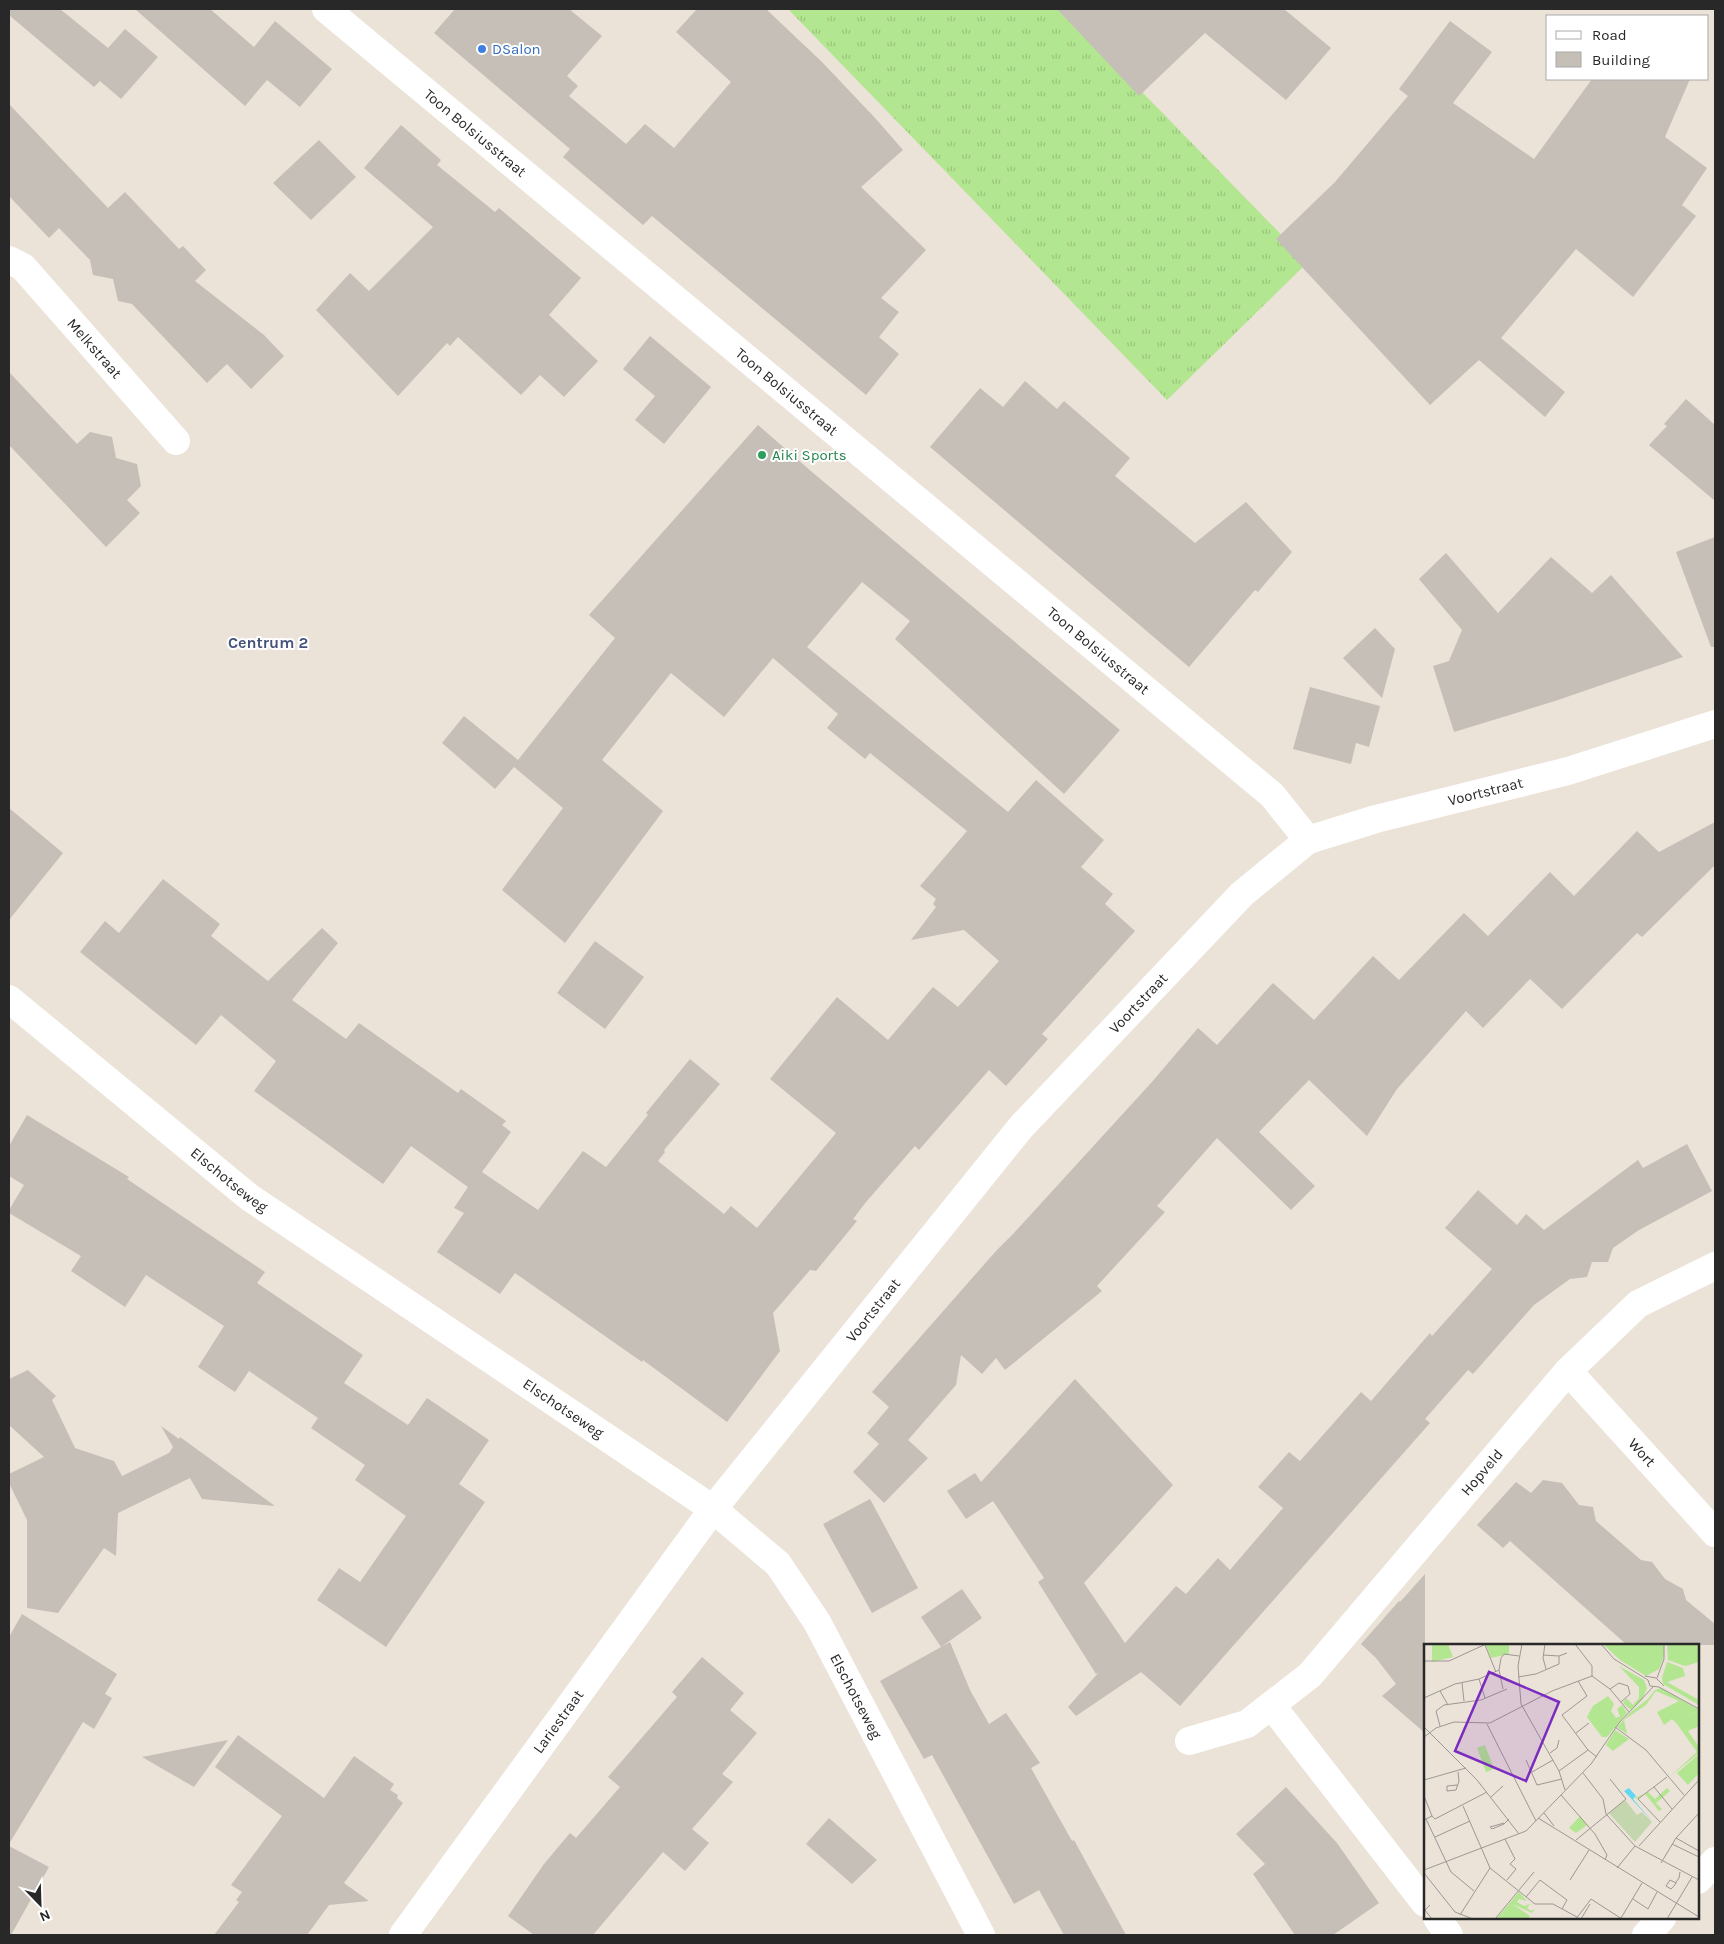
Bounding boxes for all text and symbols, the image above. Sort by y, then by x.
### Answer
legend [1546,15,1709,80]
text: Road [1592,26,1627,44]
place label: DSalon [492,40,541,58]
marker: DSalon [476,43,488,55]
text: Building [1592,51,1650,69]
street label: Toon Bolsiusstraat [420,85,530,181]
street label: Melkstraat [63,315,126,382]
street label: Toon Bolsiusstraat [732,344,842,440]
place label: Aiki Sports [772,446,847,464]
marker: Aiki Sports [756,449,768,461]
street label: Toon Bolsiusstraat [1043,603,1153,699]
district label: Centrum 2 [228,633,308,652]
street label: Voortstraat [1446,774,1525,810]
street label: Voortstraat [1105,969,1171,1037]
street label: Elschotseweg [187,1144,272,1216]
street label: Voortstraat [842,1275,904,1346]
street label: Elschotseweg [519,1375,608,1442]
street label: Wort [1624,1434,1660,1471]
street label: Hopveld [1457,1445,1507,1499]
inset map [1424,1644,1699,1919]
street label: Elschotseweg [826,1650,886,1742]
street label: Lariestraat [529,1686,588,1757]
north arrow [15,1879,65,1929]
text: N [37,1906,53,1925]

